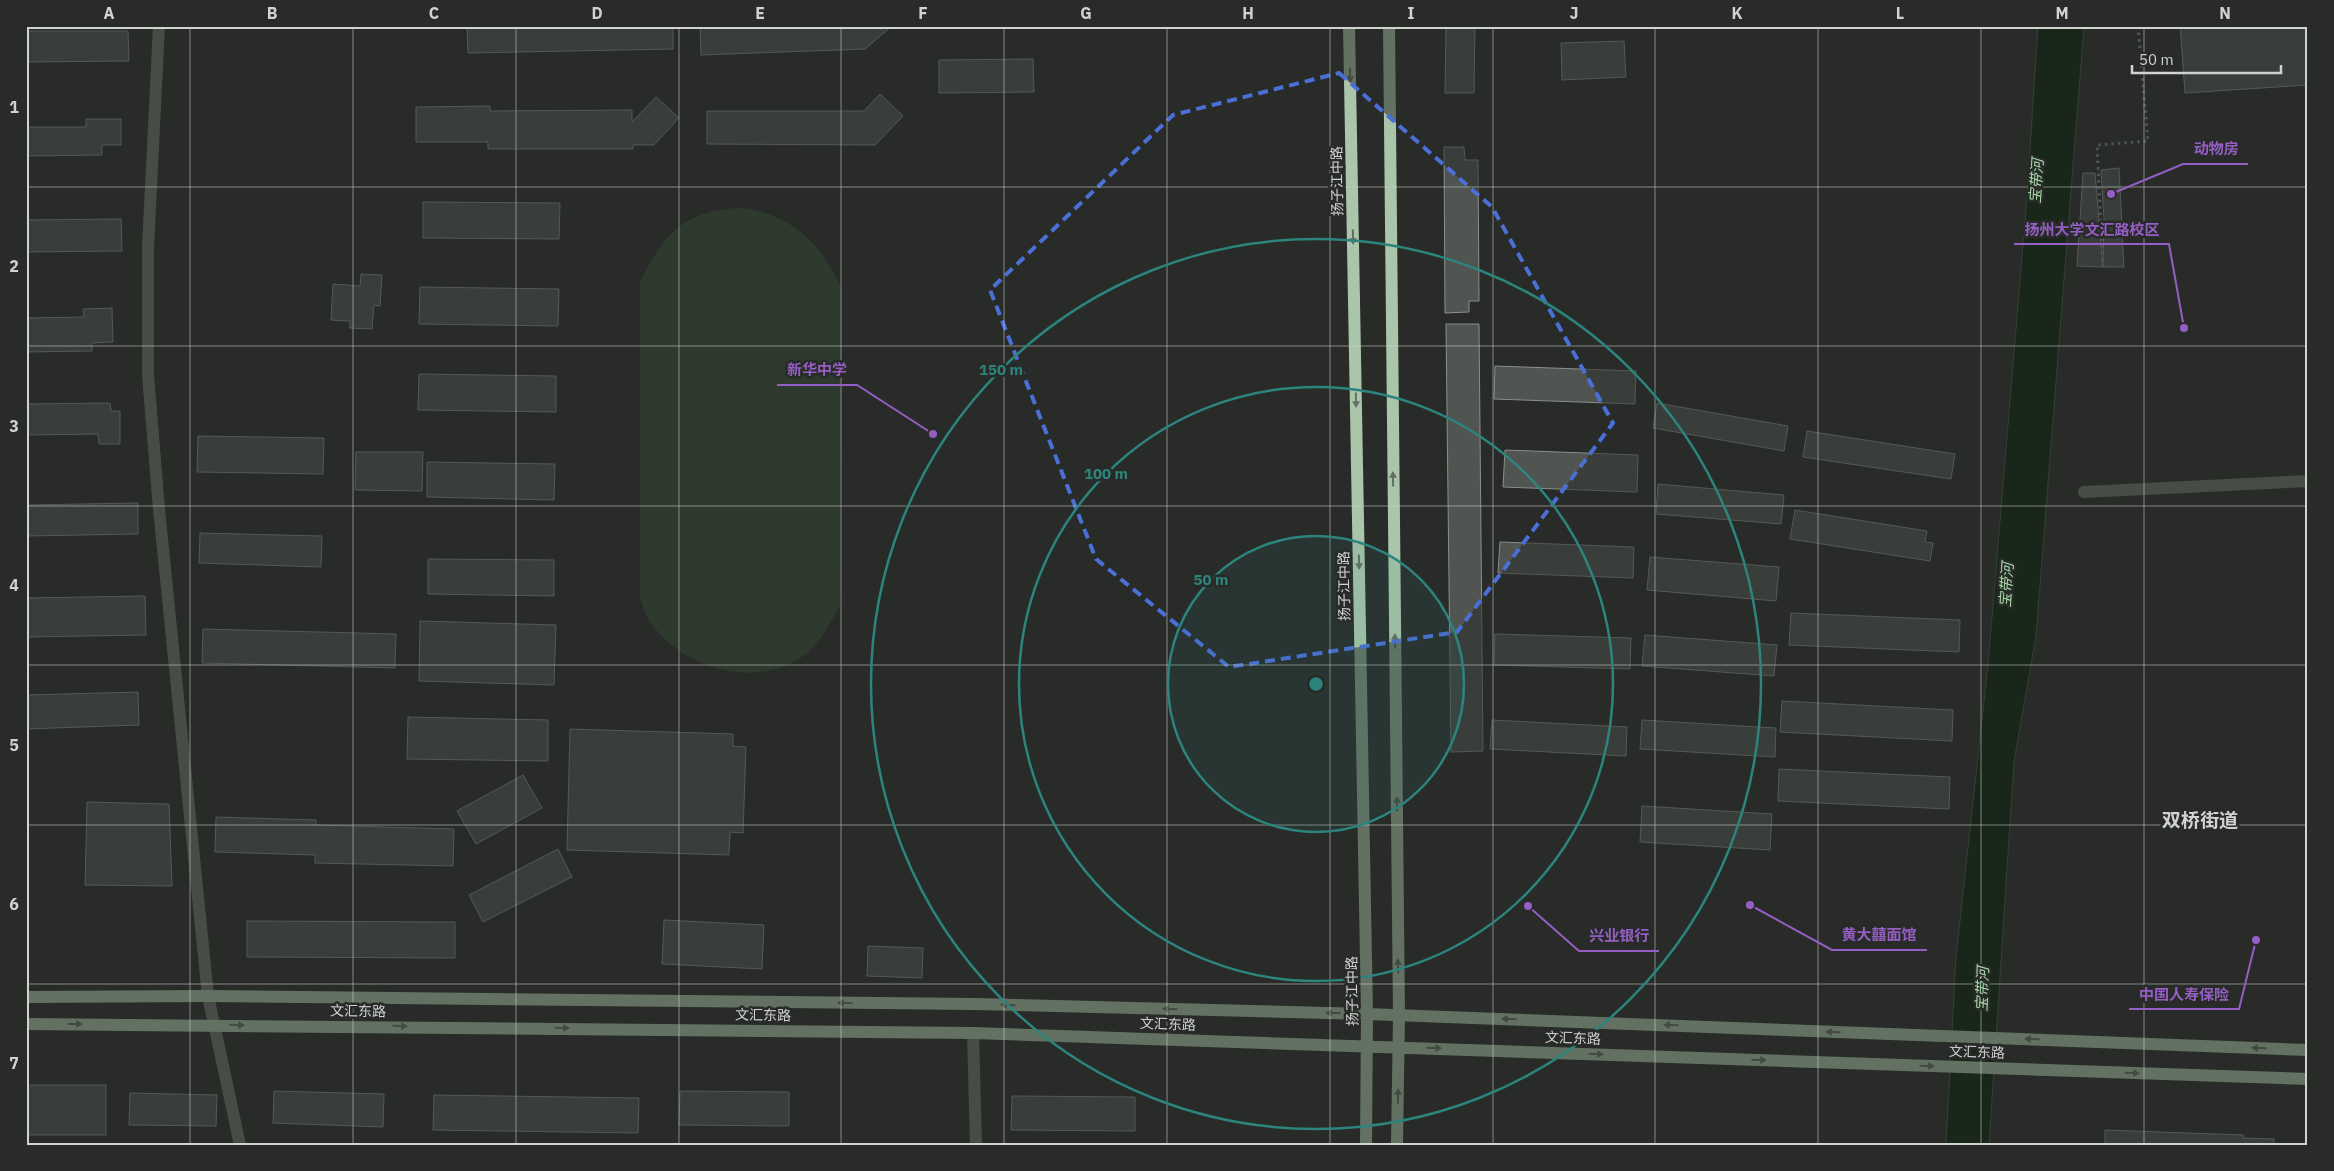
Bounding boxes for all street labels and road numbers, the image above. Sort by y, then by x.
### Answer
street label: 扬子江中路 [1327,146,1347,216]
street label: 扬子江中路 [1334,551,1354,621]
street label: 扬子江中路 [1342,956,1362,1026]
street label: 文汇东路 [330,1002,386,1020]
street label: 文汇东路 [735,1006,791,1024]
street label: 文汇东路 [1140,1014,1196,1034]
street label: 文汇东路 [1545,1028,1601,1048]
street label: 文汇东路 [1949,1042,2005,1062]

